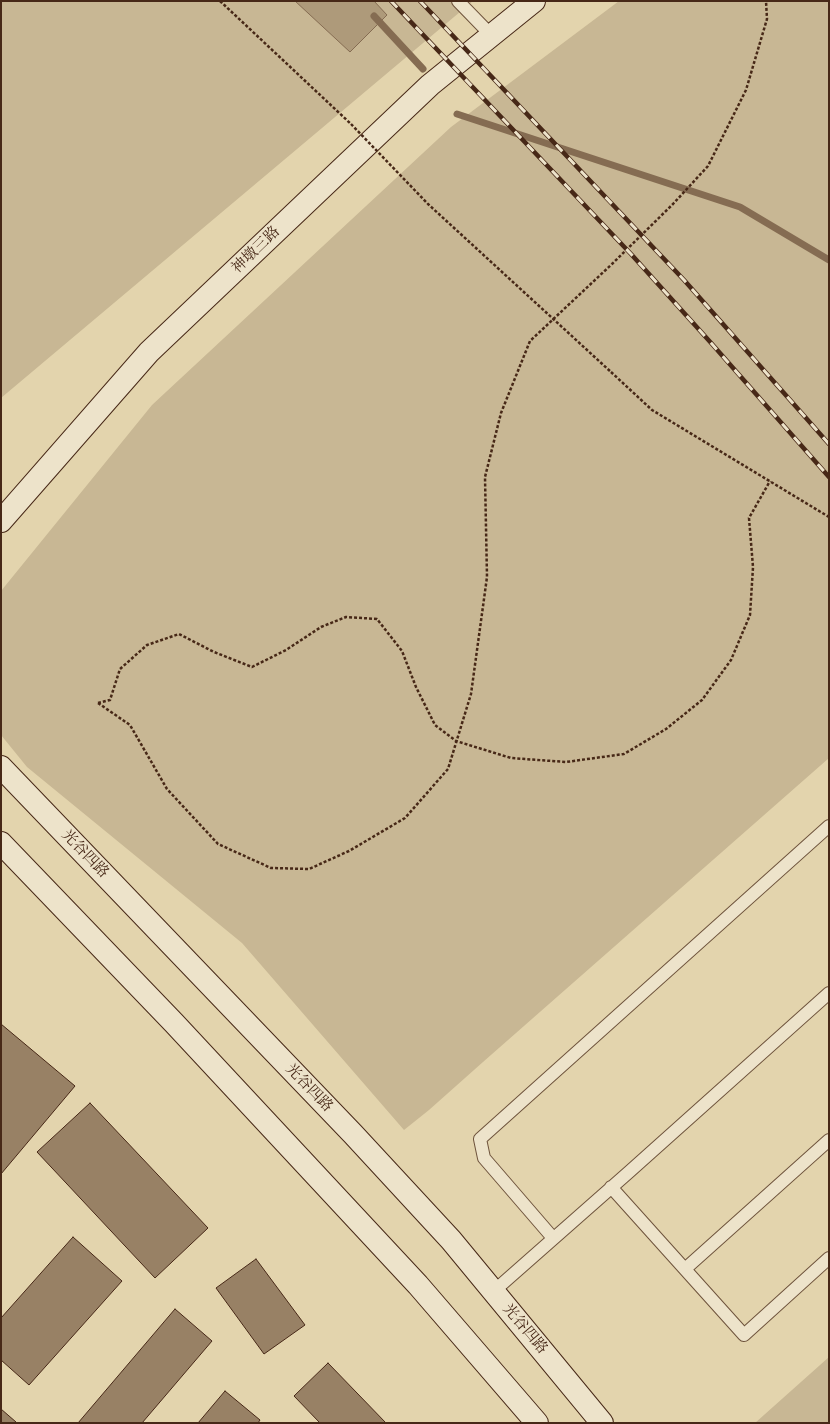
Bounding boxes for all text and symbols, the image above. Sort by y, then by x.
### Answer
street label: 神墩三路 [228,223,284,277]
street label: 光谷四路 [58,826,112,882]
street label: 光谷四路 [282,1060,336,1116]
street label: 光谷四路 [499,1300,551,1358]

